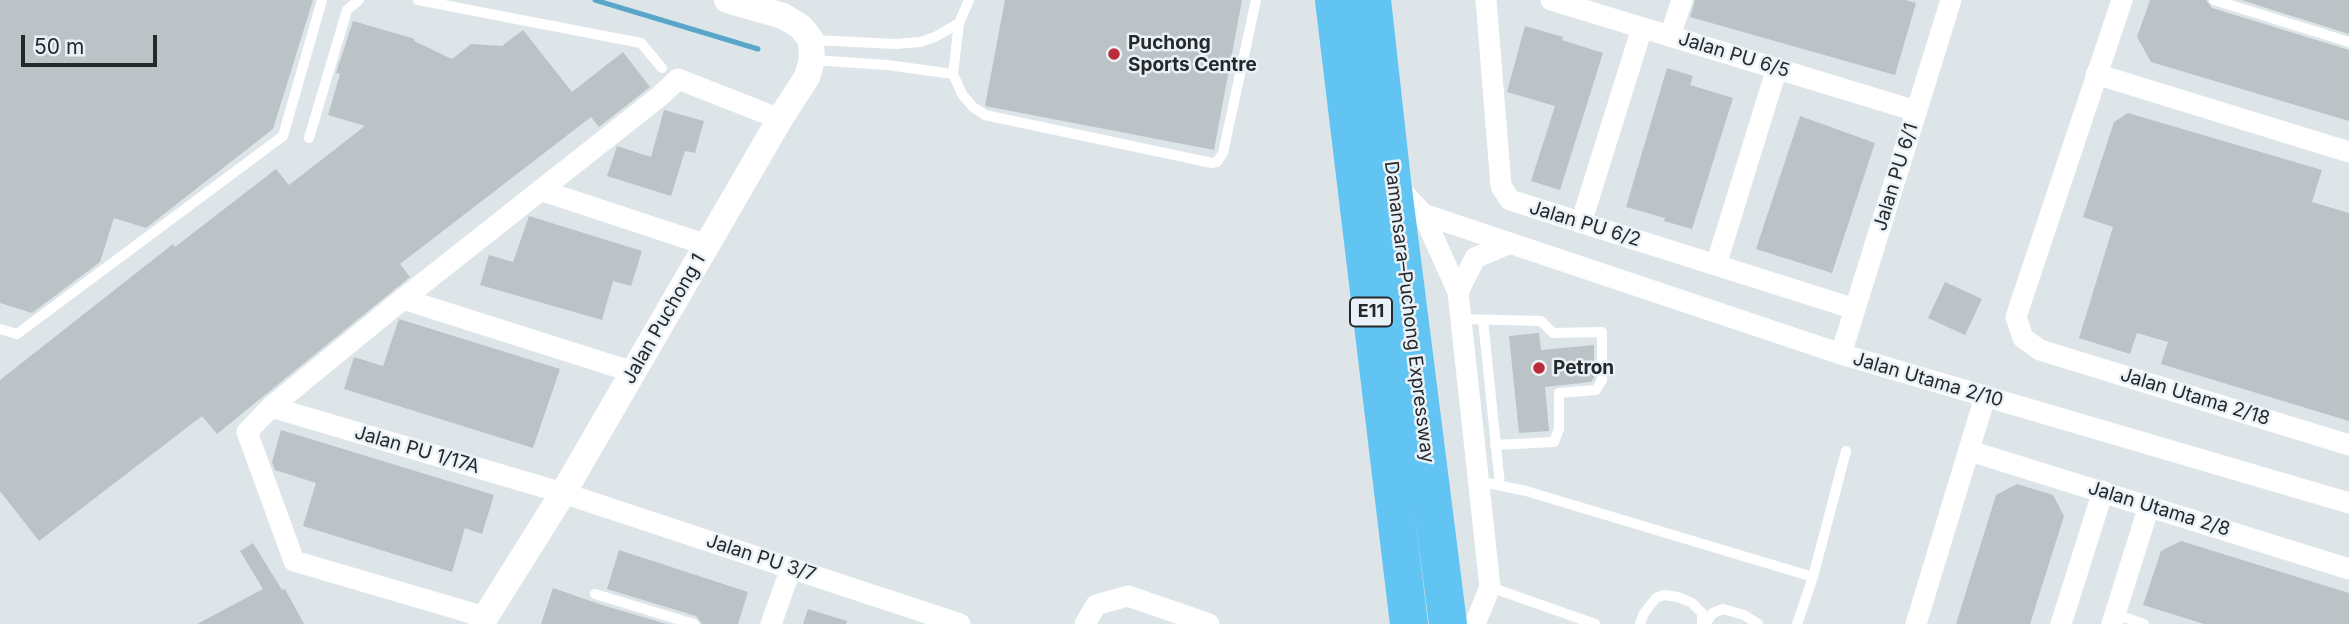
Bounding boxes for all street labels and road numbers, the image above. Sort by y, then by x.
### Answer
street label: Jalan PU 6/5 [1676,27,1792,83]
street label: Jalan PU 6/1 [1869,120,1923,234]
street label: Damansara–Puchong Expressway [1379,160,1439,464]
street label: Jalan PU 6/2 [1527,196,1643,252]
street label: Jalan Puchong 1 [618,250,710,388]
road number: E11 [1350,298,1392,326]
street label: Jalan Utama 2/10 [1850,348,2006,412]
street label: Jalan Utama 2/18 [2118,363,2272,431]
street label: Jalan PU 1/17A [352,421,482,479]
street label: Jalan Utama 2/8 [2085,477,2233,541]
street label: Jalan PU 3/7 [703,529,819,587]

